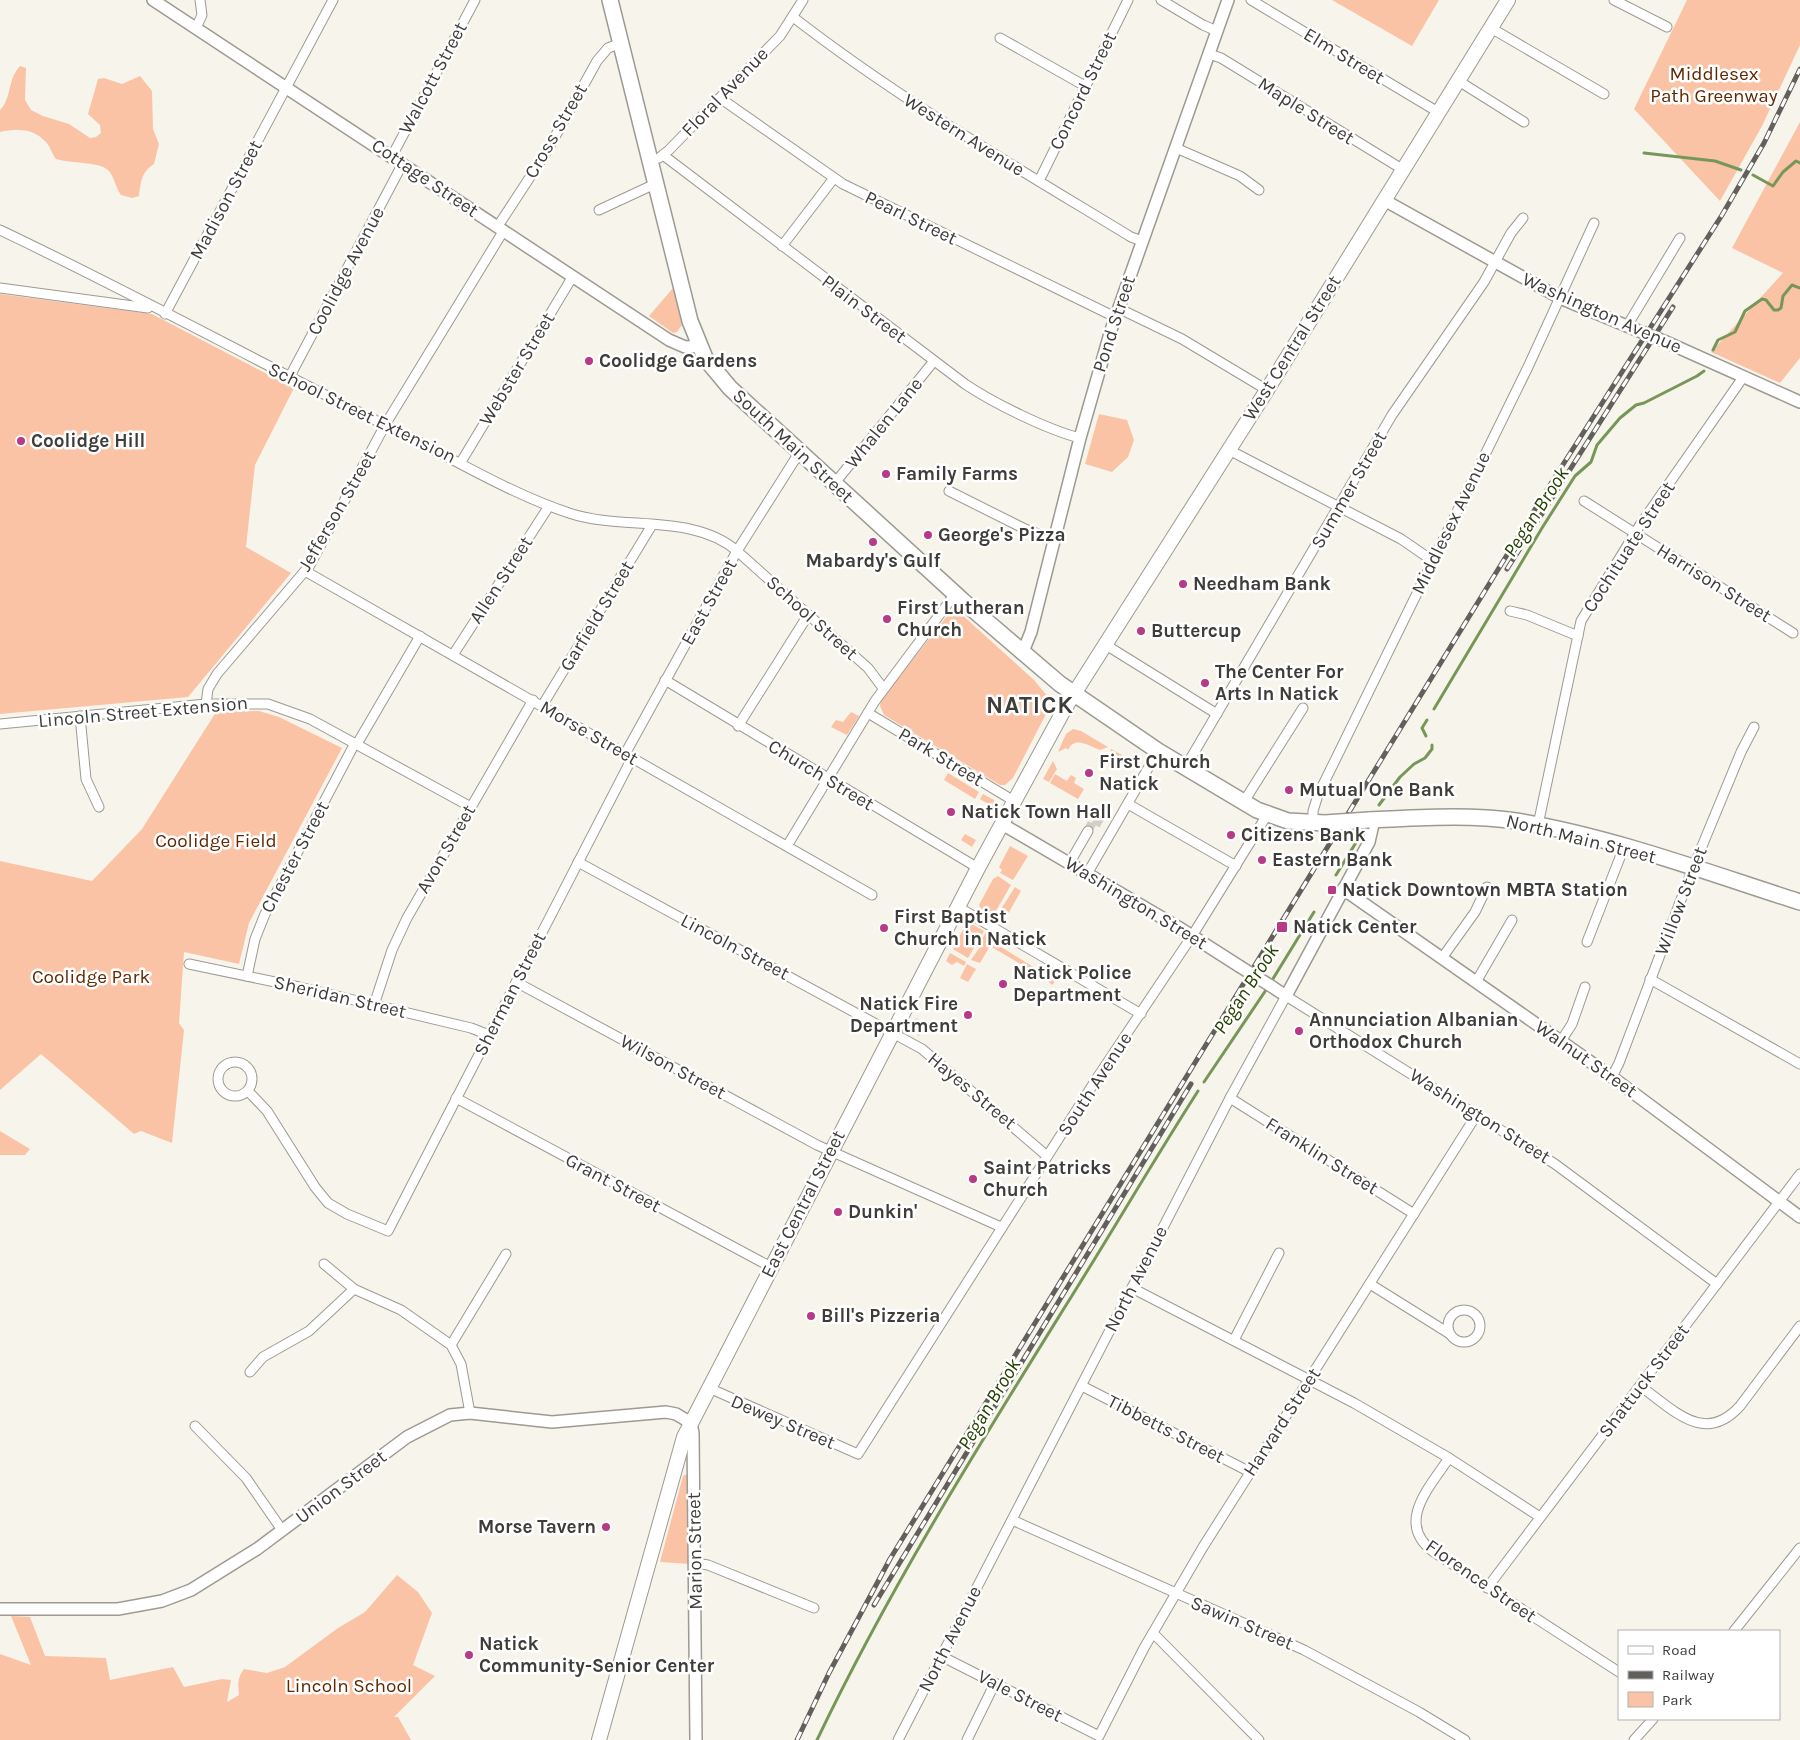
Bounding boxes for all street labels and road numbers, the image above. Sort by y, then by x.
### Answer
street label: Walcott Street [394,18,472,138]
street label: Elm Street [1300,23,1388,89]
street label: Concord Street [1045,28,1121,154]
street label: Floral Avenue [677,43,773,141]
street label: Maple Street [1254,73,1358,149]
street label: Cross Street [520,80,592,182]
street label: Western Avenue [899,89,1029,181]
street label: Cottage Street [367,134,483,222]
street label: Madison Street [185,137,267,263]
street label: Pearl Street [861,186,961,250]
street label: Coolidge Avenue [303,203,389,339]
street label: Washington Avenue [1519,268,1685,358]
street label: Plain Street [817,270,911,348]
street label: West Central Street [1238,271,1346,425]
street label: Pond Street [1088,273,1140,375]
street label: Webster Street [475,309,559,429]
street label: School Street Extension [264,358,460,468]
street label: Whalen Lane [841,373,927,473]
street label: South Main Street [728,384,858,508]
street label: Summer Street [1307,427,1391,553]
street label: Jefferson Street [294,447,380,575]
street label: Middlesex Avenue [1407,448,1495,598]
street label: Cochituate Street [1578,477,1680,617]
street label: Allen Street [465,532,537,628]
street label: Harrison Street [1653,539,1775,627]
street label: East Street [676,555,742,649]
street label: Garfield Street [555,557,639,675]
street label: School Street [762,571,862,665]
street label: Lincoln Street Extension [37,692,249,732]
street label: Morse Street [536,696,642,770]
street label: Park Street [895,723,987,791]
street label: Church Street [764,735,878,815]
street label: Chester Street [256,797,334,917]
street label: Avon Street [412,801,480,897]
street label: North Main Street [1504,810,1658,868]
street label: Willow Street [1650,844,1712,958]
street label: Washington Street [1061,852,1211,954]
street label: Lincoln Street [677,909,793,985]
street label: Sherman Street [469,928,551,1060]
street label: Sheridan Street [272,971,408,1023]
street label: Walnut Street [1531,1016,1641,1102]
street label: South Avenue [1053,1028,1137,1140]
street label: Wilson Street [616,1030,730,1104]
street label: Hayes Street [923,1048,1021,1134]
street label: Washington Street [1406,1064,1554,1168]
street label: Franklin Street [1262,1113,1382,1199]
street label: East Central Street [756,1127,850,1281]
street label: Grant Street [562,1149,664,1217]
street label: North Avenue [1100,1222,1172,1336]
street label: Shattuck Street [1594,1320,1694,1442]
street label: Harvard Street [1239,1364,1325,1480]
street label: Dewey Street [727,1390,839,1454]
street label: Tibbetts Street [1104,1390,1228,1468]
street label: Union Street [291,1446,391,1528]
street label: Marion Street [683,1492,707,1610]
street label: Florence Street [1421,1535,1541,1627]
street label: North Avenue [914,1582,986,1696]
street label: Sawin Street [1187,1591,1297,1655]
street label: Vale Street [974,1665,1066,1727]

